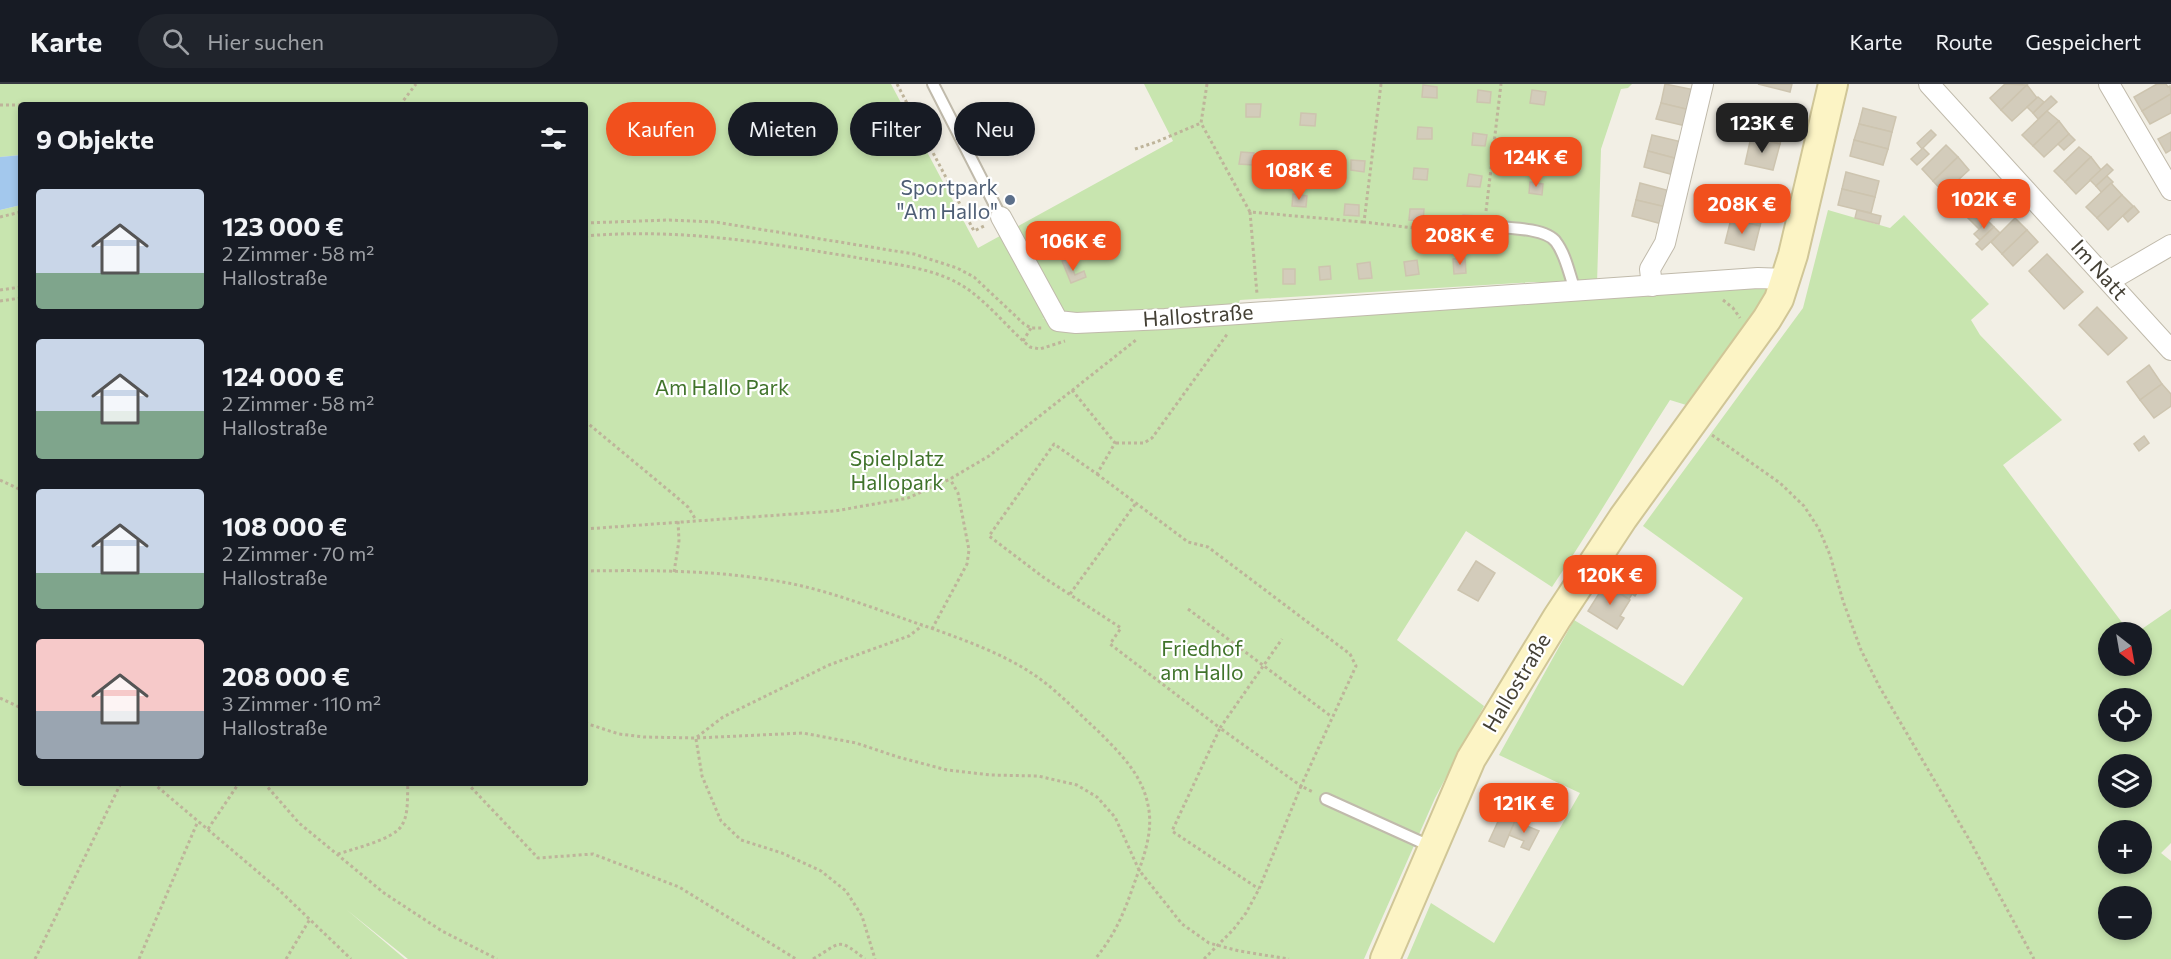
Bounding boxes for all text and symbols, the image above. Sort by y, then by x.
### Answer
search box [138,14,558,68]
text: Karte [30,24,102,58]
icon: search [159,25,192,58]
text: Hier suchen [207,28,324,55]
text: Karte [1849,29,1902,54]
text: Route [1935,29,1993,54]
text: Gespeichert [2026,29,2141,54]
chip: Kaufen [606,102,716,156]
chip: Mieten [728,102,838,156]
chip: Filter [850,102,942,156]
chip: Neu [954,102,1035,156]
pin: 123K € [1713,103,1811,154]
text: 123K € [1730,110,1794,134]
icon: filters [537,122,570,155]
text: 9 Objekte [36,123,154,154]
pin: 124K € [1487,137,1585,188]
text: 124K € [1504,144,1568,168]
pin: 108K € [1250,150,1348,201]
text: 108K € [1266,157,1332,181]
place label: Sportpark "Am Hallo" [897,174,998,223]
pin: 102K € [1935,179,2033,230]
pin: 208K € [1693,184,1791,235]
text: 102K € [1951,186,2017,210]
text: 208K € [1708,191,1776,215]
marker: Sportpark "Am Hallo" [1003,193,1017,207]
text: 123 000 € [222,210,344,241]
icon: home [84,213,156,285]
pin: 208K € [1411,215,1509,266]
pin: 106K € [1024,221,1122,272]
text: 208K € [1426,222,1494,246]
text: 106K € [1040,228,1106,252]
street label: Im Natt [2067,234,2134,304]
text: 2 Zimmer · 58 m² [222,241,374,265]
text: Hallostraße [222,265,328,289]
street label: Hallostraße [1142,298,1254,331]
text: 124 000 € [222,360,344,391]
icon: home [84,363,156,435]
park label: Am Hallo Park [655,374,789,399]
text: 2 Zimmer · 58 m² [222,391,374,415]
text: Hallostraße [222,415,328,439]
park label: Spielplatz Hallopark [850,445,944,494]
text: 108 000 € [222,510,347,541]
icon: home [84,513,156,585]
text: 2 Zimmer · 70 m² [222,541,374,565]
pin: 120K € [1561,555,1659,606]
text: 120K € [1577,562,1643,586]
text: Hallostraße [222,565,328,589]
north arrow [2098,622,2152,676]
map controls [2098,622,2152,940]
street label: Hallostraße [1476,628,1555,736]
park label: Friedhof am Hallo [1160,635,1244,684]
text: 208 000 € [222,660,350,691]
icon: home [84,663,156,735]
button: locate [2098,688,2152,742]
text: 3 Zimmer · 110 m² [222,691,381,715]
text: Hallostraße [222,715,328,739]
button: layers [2098,754,2152,808]
pin: 121K € [1475,783,1573,834]
text: 121K € [1493,790,1555,814]
button: + [2098,820,2152,874]
button: − [2098,886,2152,940]

